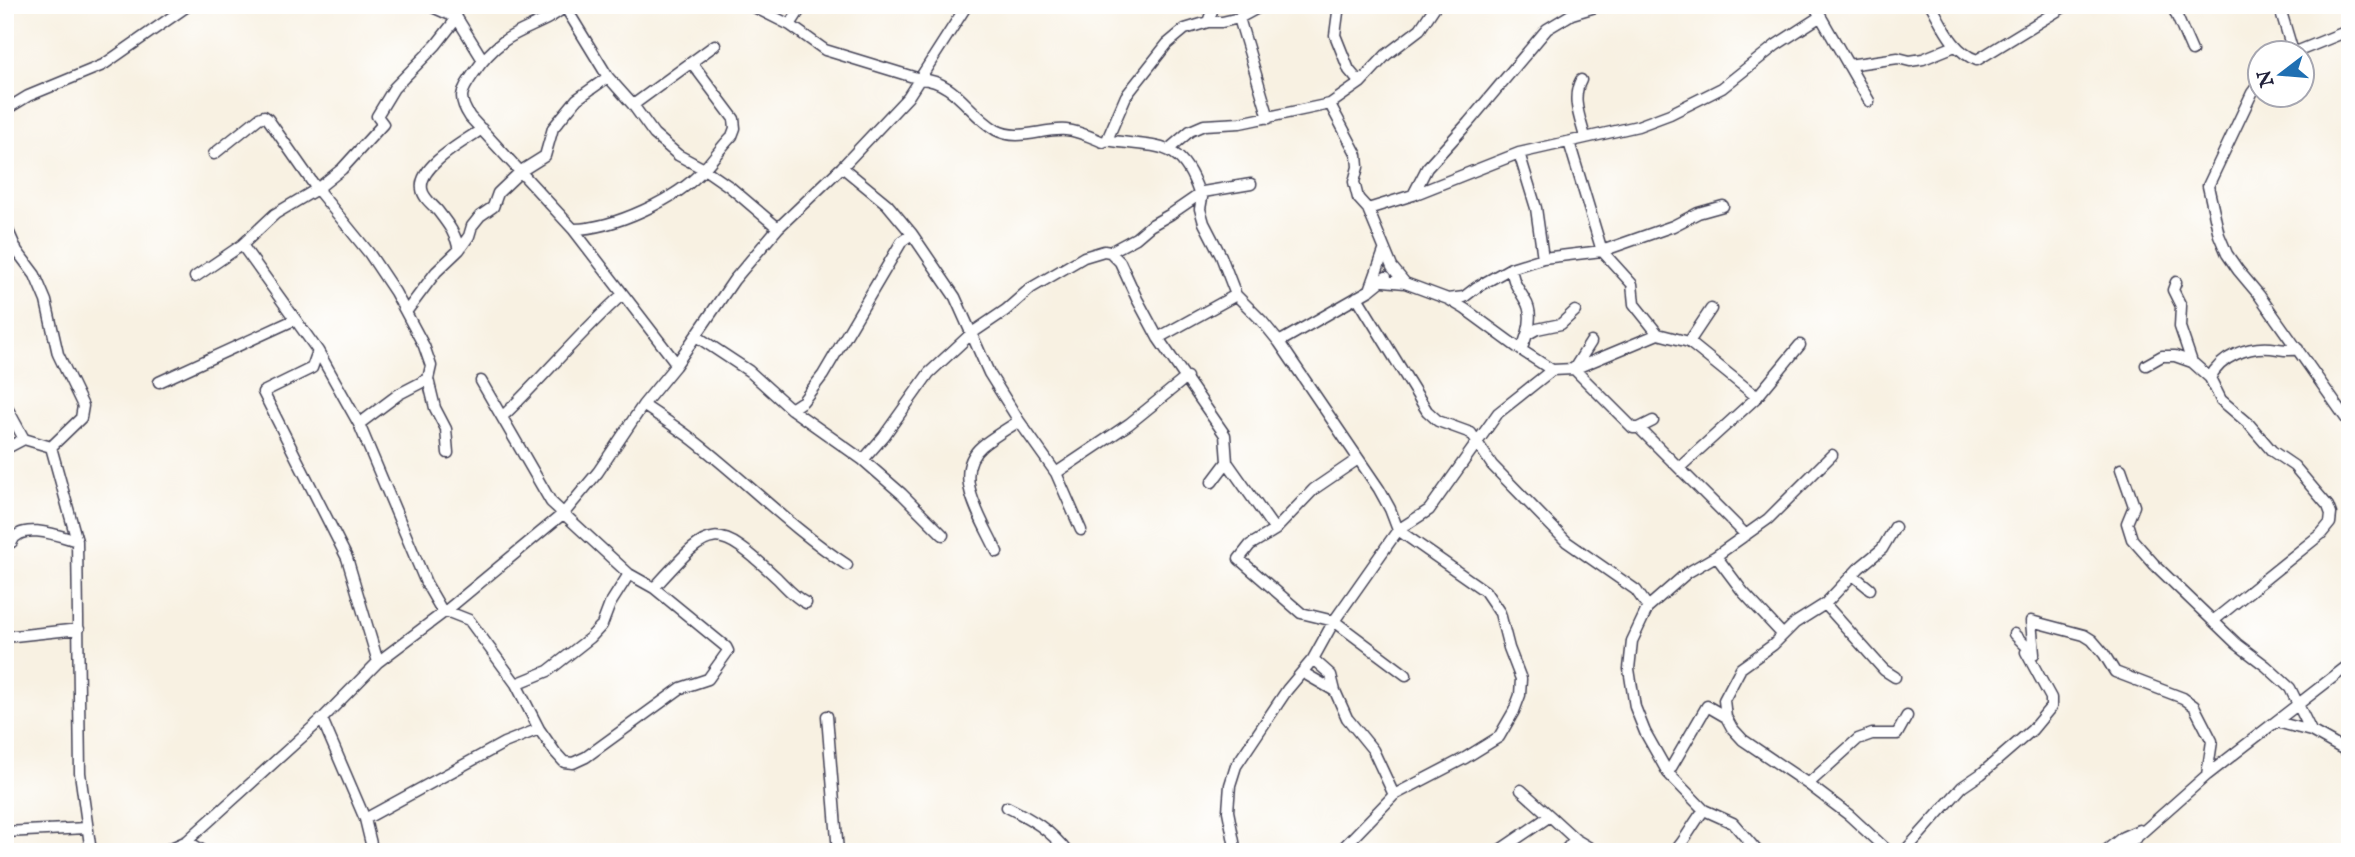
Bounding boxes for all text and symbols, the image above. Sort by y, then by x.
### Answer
north arrow [2246,38,2316,108]
text: N [2253,66,2281,90]

